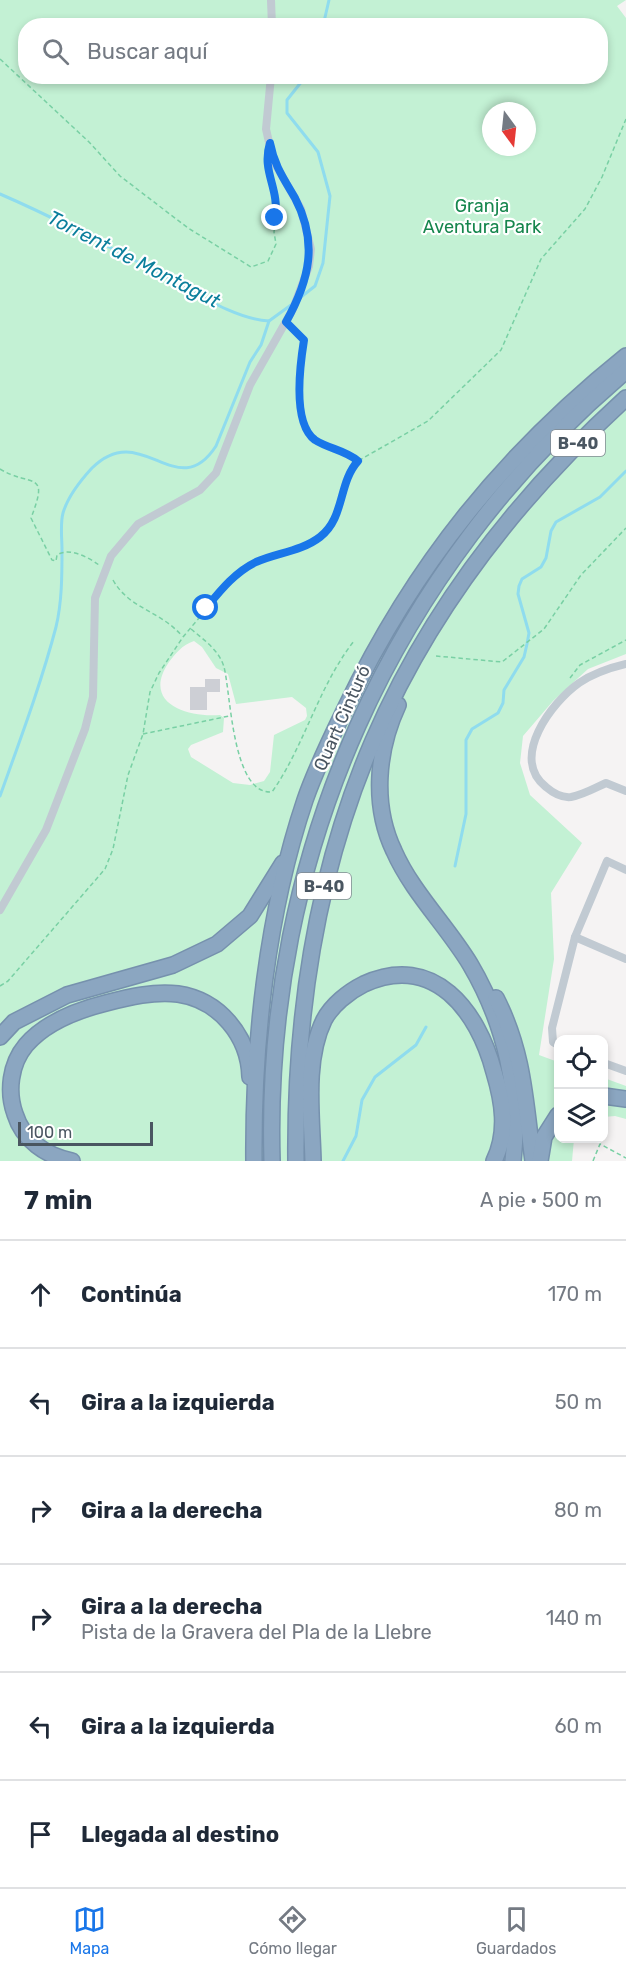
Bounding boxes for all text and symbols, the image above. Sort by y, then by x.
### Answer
search box [18,18,608,84]
icon: search [39,35,72,68]
text: Buscar aquí [87,38,208,65]
north arrow [482,102,536,156]
park label: Granja Aventura Park [423,195,542,238]
route end [261,204,287,230]
water label: Torrent de Montagut [44,205,225,313]
road number: B-40 [551,430,605,456]
route start [192,594,218,620]
street label: Quart Cinturó [309,662,375,774]
road number: B-40 [297,873,351,899]
map controls [554,1035,608,1143]
button: locate [554,1035,608,1089]
button: layers [554,1089,608,1143]
scale bar [18,1119,153,1146]
text: 100 m [27,1123,72,1142]
text: 7 min [24,1185,92,1216]
text: A pie · 500 m [480,1188,602,1212]
icon: ahead [24,1278,57,1311]
text: Continúa [81,1281,182,1308]
text: 170 m [548,1282,602,1306]
icon: left [24,1386,57,1419]
text: Gira a la izquierda [81,1389,275,1416]
text: 50 m [555,1390,602,1414]
icon: right [24,1494,57,1527]
text: Gira a la derecha [81,1497,262,1524]
text: 80 m [554,1498,602,1522]
text: Gira a la derecha [81,1593,262,1620]
icon: right [24,1602,57,1635]
text: 140 m [546,1606,602,1630]
text: Pista de la Gravera del Pla de la Llebre [81,1620,432,1644]
icon: left [24,1710,57,1743]
text: Gira a la izquierda [81,1713,275,1740]
text: 60 m [555,1714,602,1738]
icon: arrive [24,1818,57,1851]
text: Llegada al destino [81,1821,279,1848]
tab: Mapa [70,1903,109,1958]
tab: Cómo llegar [249,1903,337,1958]
tab: Guardados [476,1903,556,1958]

